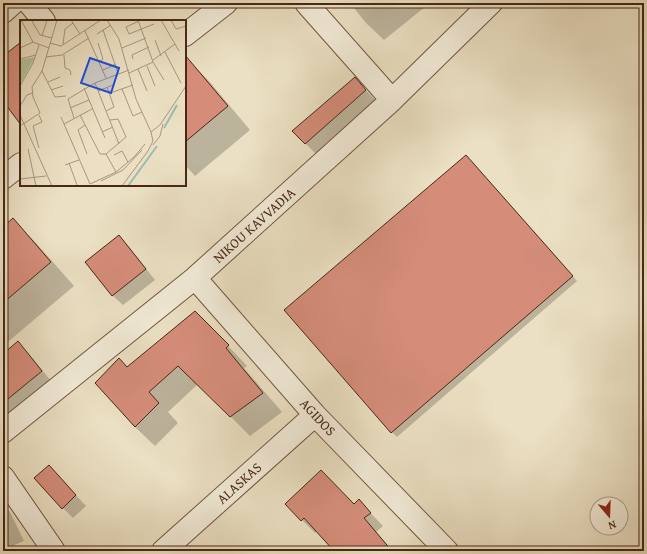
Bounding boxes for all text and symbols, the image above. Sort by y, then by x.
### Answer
inset map [20,20,186,186]
street label: NIKOU KAVVADIA [208,182,300,267]
street label: AGIDOS [295,394,341,440]
street label: ALASKAS [212,457,266,509]
north arrow [589,496,629,536]
text: N [606,517,618,534]

